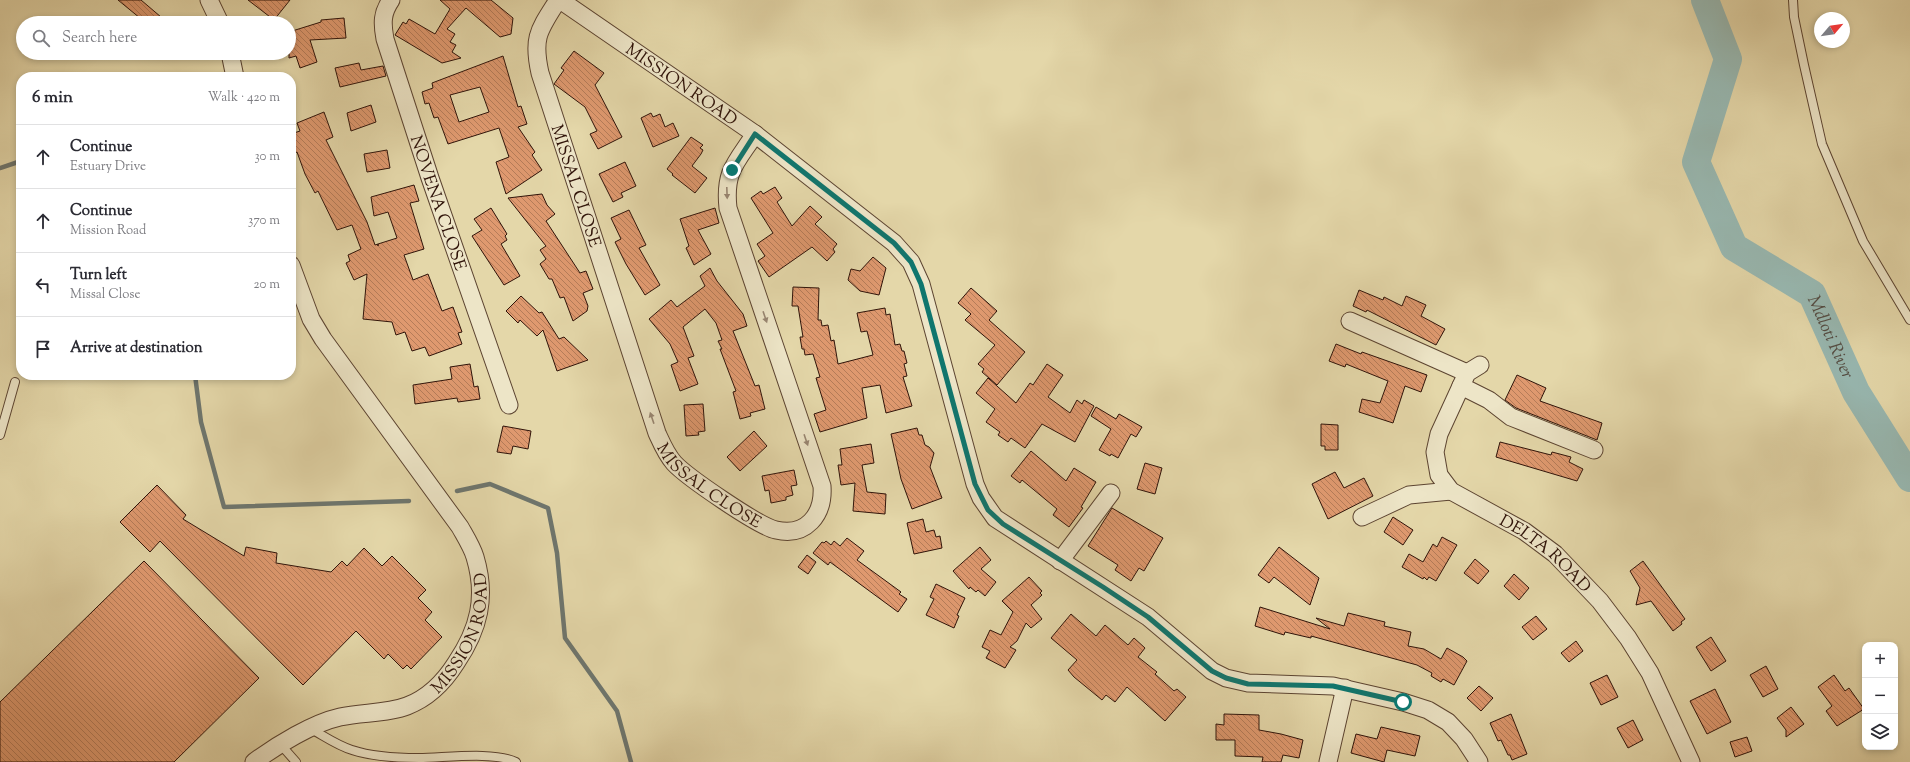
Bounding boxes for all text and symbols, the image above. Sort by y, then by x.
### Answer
north arrow [1814,12,1850,48]
search box [16,16,296,60]
icon: search [30,27,52,49]
text: Search here [62,28,137,49]
street label: MISSION ROAD [620,38,742,133]
text: 6 min [32,86,73,110]
text: Walk · 420 m [208,89,280,107]
street label: MISSAL CLOSE [544,122,606,251]
street label: NOVENA CLOSE [403,133,471,274]
text: Continue [70,137,132,158]
icon: ahead [32,146,54,168]
text: 30 m [254,148,280,166]
text: Estuary Drive [70,158,146,176]
route end [723,161,741,179]
one-way arrow [724,187,730,200]
text: Continue [70,201,132,222]
icon: ahead [32,210,54,232]
text: 370 m [248,212,280,230]
text: Mission Road [70,222,146,240]
text: Turn left [70,265,127,286]
icon: left [32,274,54,296]
text: 20 m [254,276,280,294]
text: Missal Close [70,286,141,304]
water label: Mdloti River [1799,291,1860,384]
one-way arrow [762,311,768,323]
icon: arrive [32,338,54,360]
text: Arrive at destination [70,338,203,359]
one-way arrow [648,411,654,423]
one-way arrow [804,435,810,447]
street label: MISSAL CLOSE [650,439,765,535]
street label: DELTA ROAD [1495,510,1596,599]
street label: MISSION ROAD [426,571,495,700]
map controls [1862,642,1898,750]
button: + [1862,642,1898,678]
button: − [1862,678,1898,714]
route start [1394,693,1412,711]
button: layers [1862,714,1898,750]

